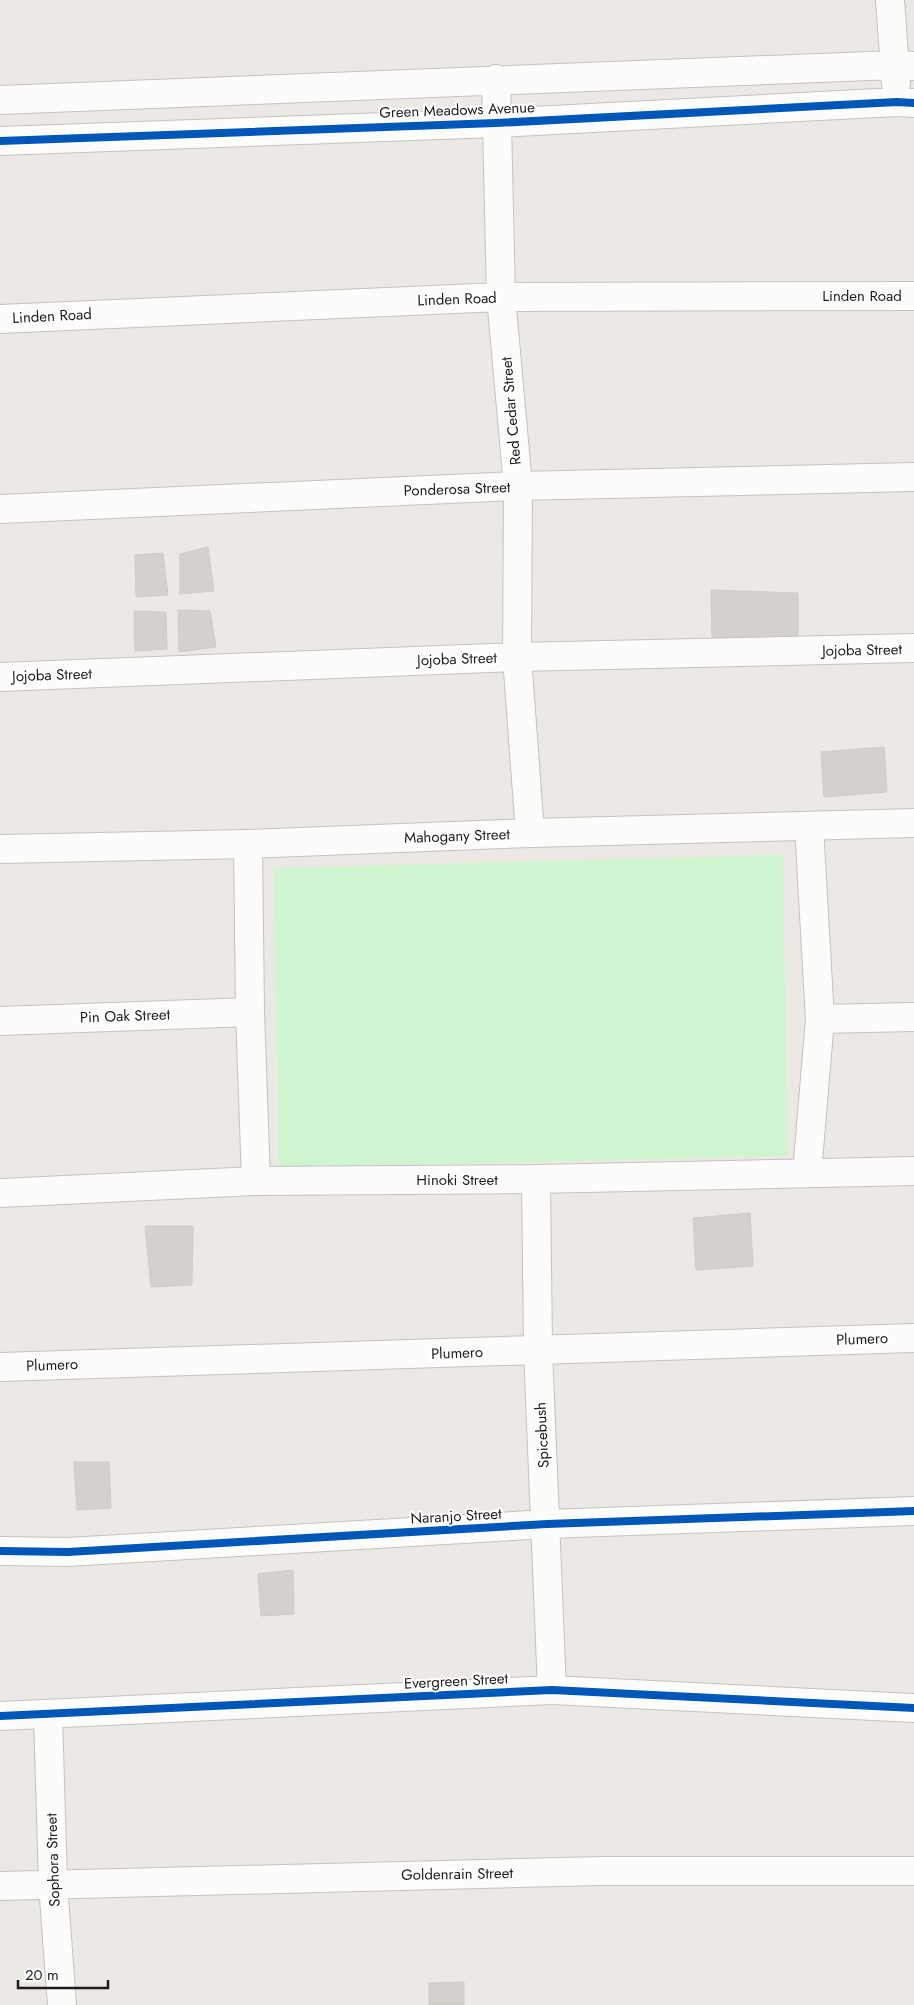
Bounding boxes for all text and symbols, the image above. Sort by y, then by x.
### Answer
street label: Green Meadows Avenue [379,96,535,124]
street label: Linden Road [822,285,902,307]
street label: Linden Road [417,287,497,311]
street label: Linden Road [12,303,92,329]
street label: Red Cedar Street [495,356,527,466]
street label: Ponderosa Street [403,476,511,502]
street label: Jojoba Street [820,638,902,662]
street label: Jojoba Street [415,647,498,671]
street label: Jojoba Street [10,663,93,687]
street label: Mahogany Street [404,823,511,849]
street label: Pin Oak Street [79,1003,171,1029]
street label: Hinoki Street [416,1169,498,1191]
street label: Plumero [836,1327,888,1351]
street label: Plumero [431,1341,483,1365]
street label: Plumero [26,1353,78,1377]
street label: Spicebush [529,1402,555,1468]
street label: Naranjo Street [410,1503,503,1529]
street label: Evergreen Street [403,1667,509,1695]
street label: Sophora Street [40,1812,66,1907]
street label: Goldenrain Street [401,1862,514,1886]
scale bar [18,1958,108,1990]
text: 20 m [25,1964,59,1986]

